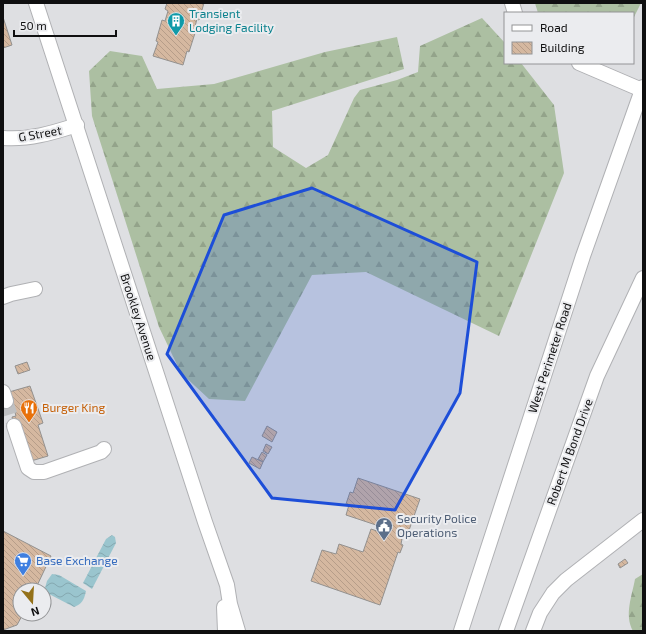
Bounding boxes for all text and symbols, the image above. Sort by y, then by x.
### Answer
place label: Transient Lodging Facility [189,6,275,34]
building icon: Transient Lodging Facility [166,11,186,36]
scale bar [14,12,116,38]
legend [504,12,634,64]
text: 50 m [20,18,47,32]
text: Road [540,20,568,34]
text: Building [540,40,585,54]
street label: G Street [17,122,63,144]
street label: Brookley Avenue [118,271,160,362]
street label: West Perimeter Road [525,301,573,415]
street label: Robert M Bond Drive [543,397,595,507]
restaurant icon: Burger King [19,398,39,423]
place label: Burger King [42,400,105,414]
place label: Security Police Operations [397,511,477,539]
public building icon: Security Police Operations [374,516,394,541]
supermarket icon: Base Exchange [13,551,33,576]
place label: Base Exchange [36,553,118,567]
north arrow [12,582,52,622]
text: N [29,605,41,619]

